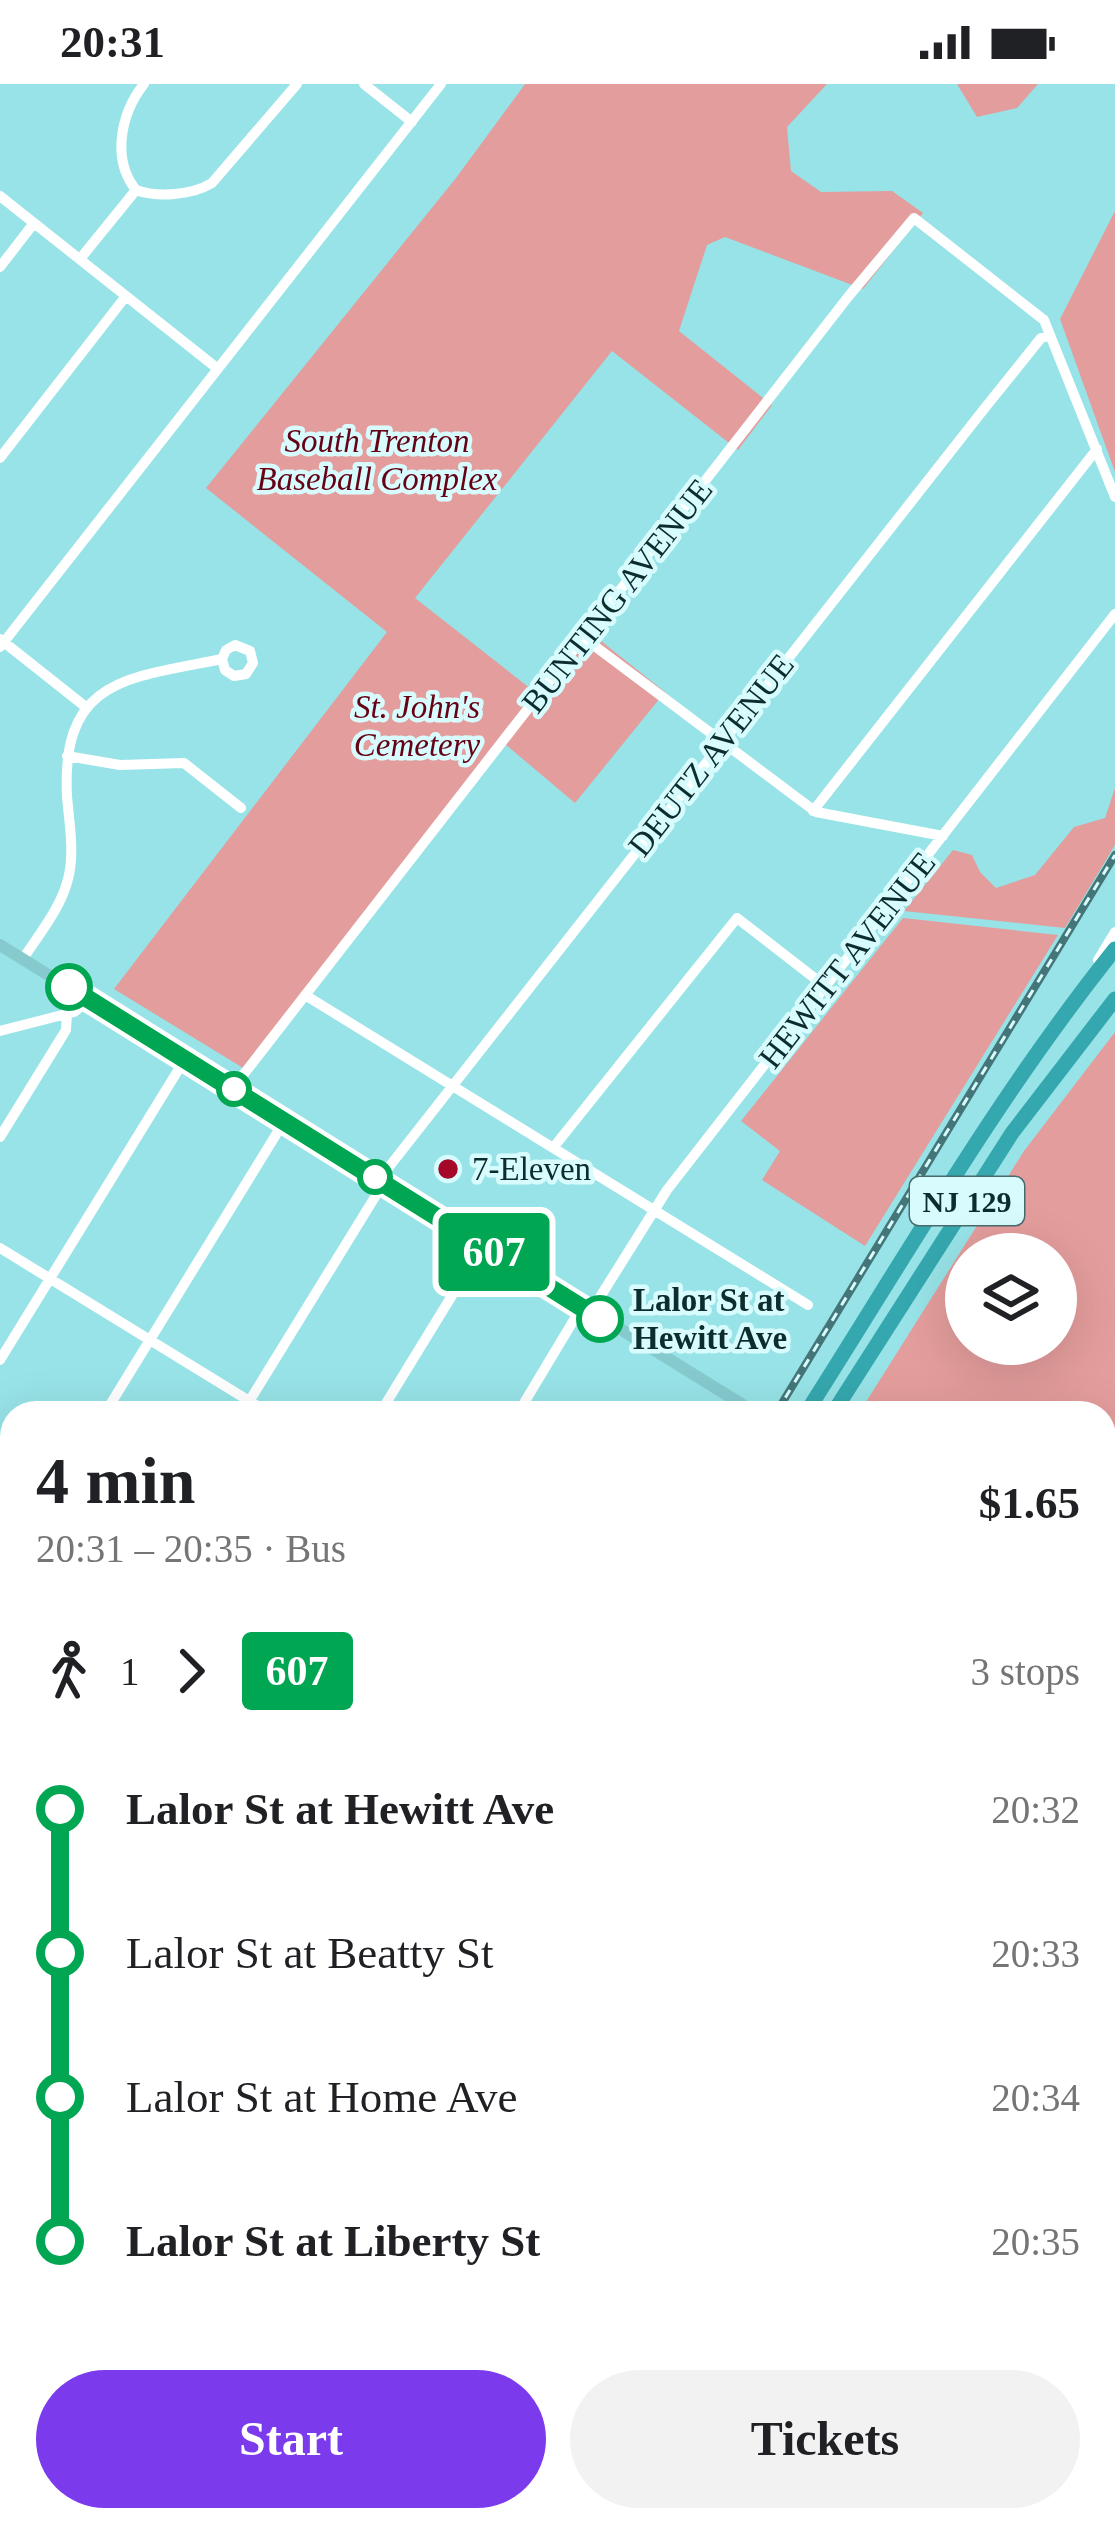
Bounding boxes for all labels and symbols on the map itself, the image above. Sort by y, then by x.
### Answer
park label: South Trenton Baseball Complex [256,423,498,497]
street label: BUNTING AVENUE [515,472,719,720]
street label: DEUTZ AVENUE [621,647,801,863]
park label: St. John's Cemetery [354,689,481,763]
street label: HEWITT AVENUE [752,845,942,1075]
unlabelled marker [47,965,91,1009]
unlabelled marker [218,1073,250,1105]
place label: 7-Eleven [472,1151,591,1187]
marker: 7-Eleven [435,1156,461,1182]
unlabelled marker [359,1161,391,1193]
road number: NJ 129 [910,1177,1024,1225]
line badge: 607 [425,1213,563,1291]
place label: Lalor St at Hewitt Ave [633,1282,787,1356]
marker: Lalor St at Hewitt Ave [578,1297,622,1341]

